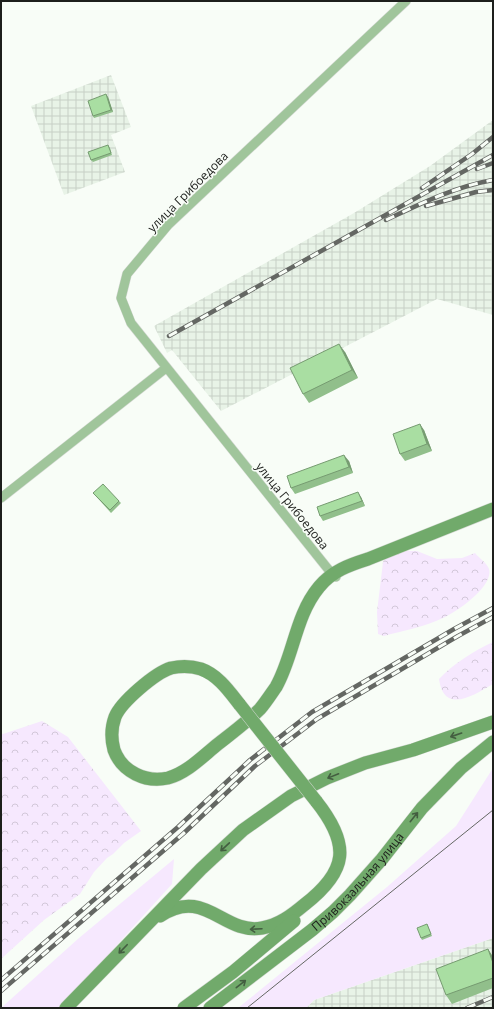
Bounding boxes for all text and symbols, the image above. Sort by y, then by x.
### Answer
street label: улица Грибоедова [144,148,232,236]
street label: улица Грибоедова [252,458,333,553]
one-way arrow [450,732,463,739]
one-way arrow [328,773,340,780]
one-way arrow [410,812,419,823]
street label: Привокзальная улица [308,829,408,935]
one-way arrow [220,842,230,852]
one-way arrow [250,925,263,932]
one-way arrow [118,944,128,954]
one-way arrow [235,980,246,989]

